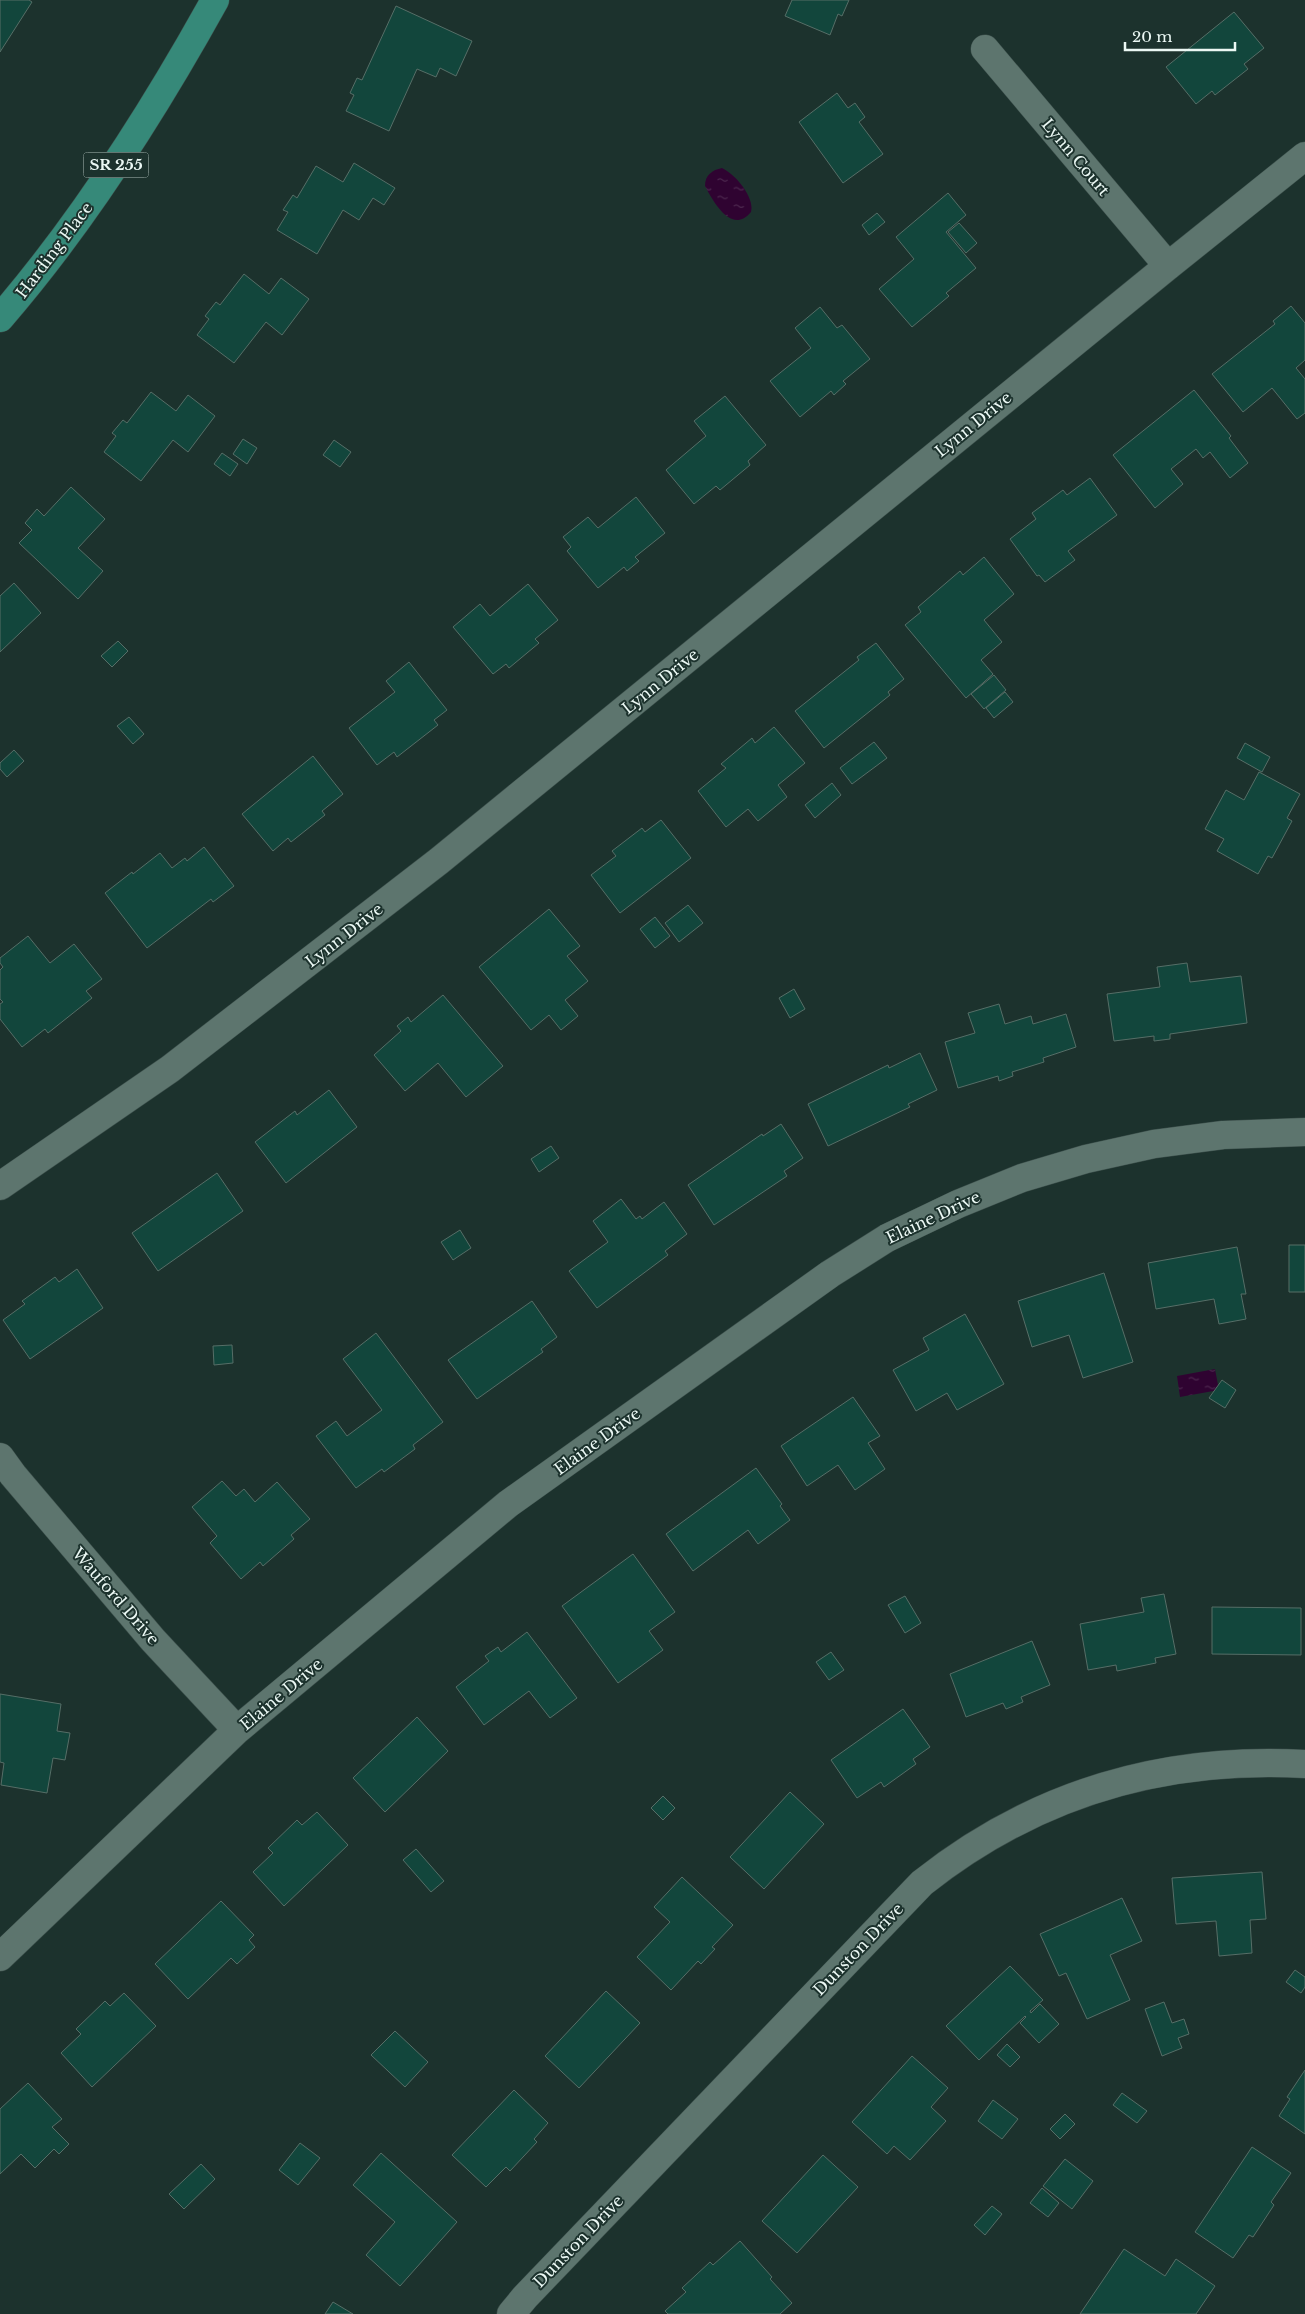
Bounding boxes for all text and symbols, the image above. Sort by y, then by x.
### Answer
scale bar [1125,20,1235,52]
text: 20 m [1132,27,1172,46]
street label: Lynn Court [1038,114,1114,200]
road number: SR 255 [84,152,148,178]
street label: Harding Place [11,198,97,302]
street label: Lynn Drive [931,387,1015,461]
street label: Lynn Drive [618,644,702,718]
street label: Lynn Drive [301,898,387,972]
street label: Elaine Drive [883,1186,983,1248]
street label: Elaine Drive [550,1403,644,1479]
street label: Wauford Drive [68,1542,164,1649]
street label: Elaine Drive [236,1654,326,1734]
street label: Dunston Drive [809,1899,907,1999]
street label: Dunston Drive [529,2191,627,2291]

